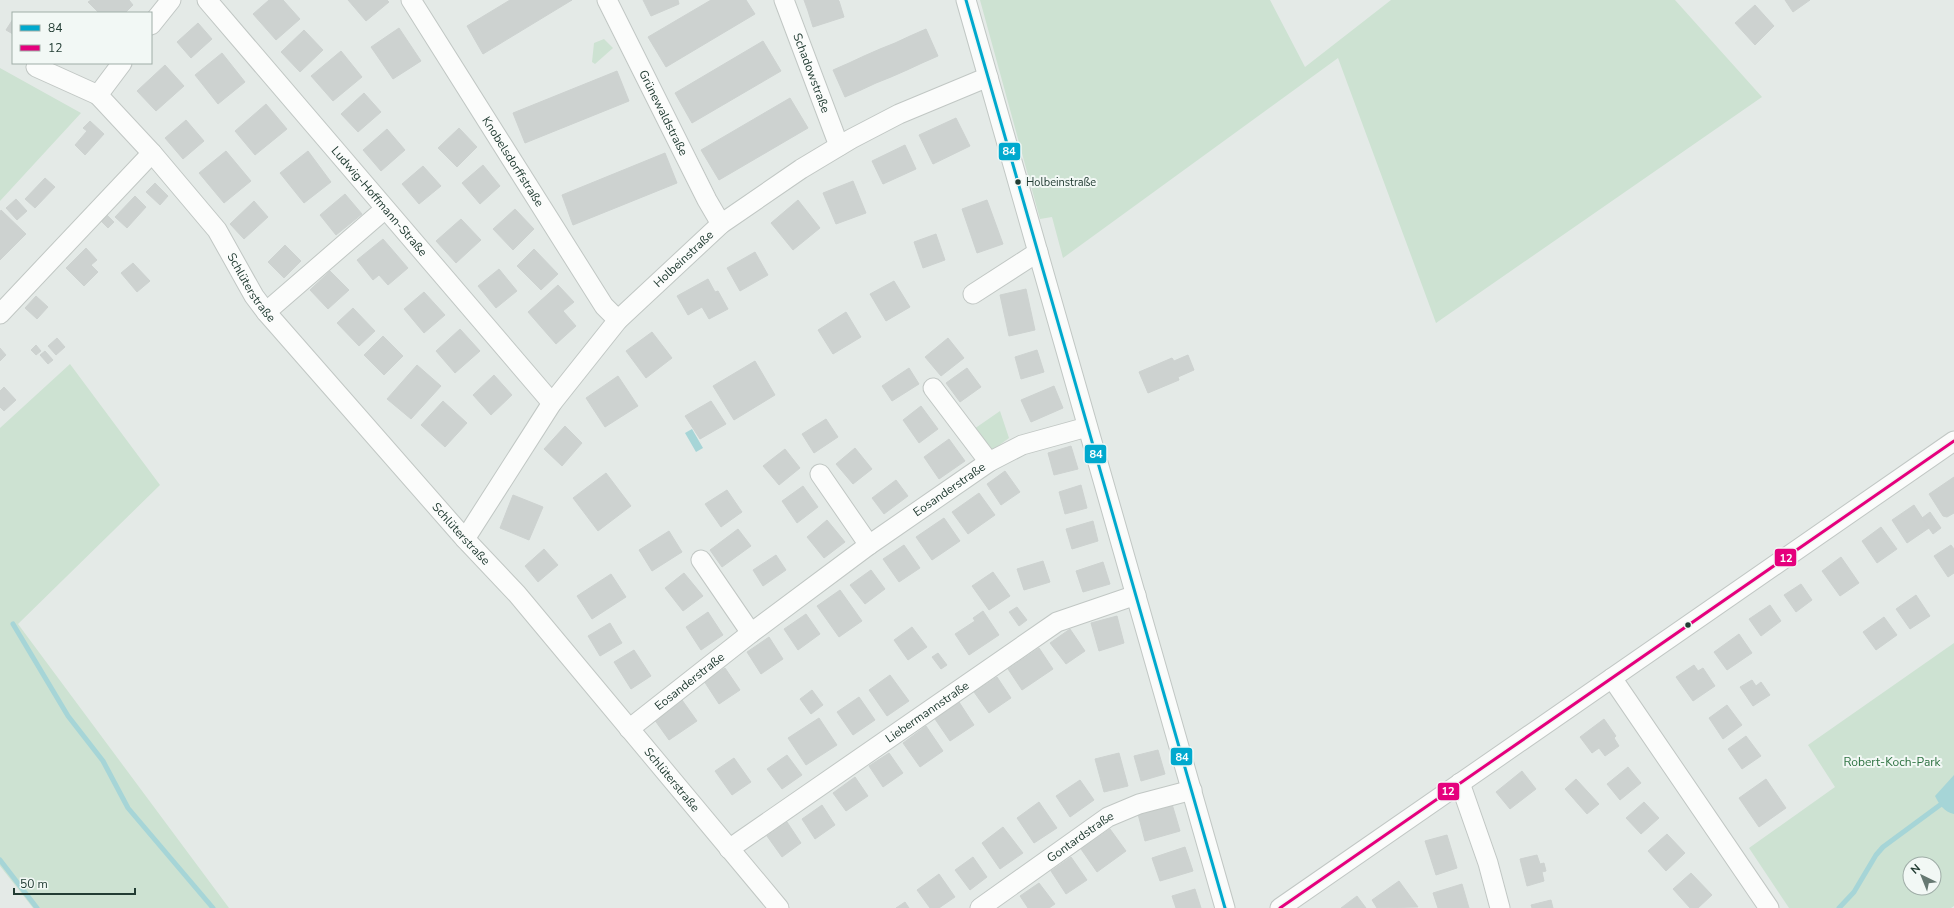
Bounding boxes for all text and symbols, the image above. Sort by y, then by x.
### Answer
legend [12,12,152,64]
text: 84 [48,20,62,36]
street label: Schadowstraße [789,31,834,115]
text: 12 [48,40,62,56]
street label: Grünewaldstraße [635,67,692,158]
street label: Knobelsdorffstraße [478,113,547,210]
line badge: 84 [998,142,1021,161]
street label: Ludwig-Hoffmann-Straße [328,143,431,260]
text: 84 [1002,144,1016,159]
place label: Holbeinstraße [1026,175,1096,190]
marker: Holbeinstraße [1013,177,1023,187]
street label: Holbeinstraße [650,227,717,291]
street label: Schlüterstraße [223,250,279,325]
line badge: 84 [1084,444,1107,464]
text: 84 [1089,447,1103,462]
street label: Eosanderstraße [910,459,989,520]
street label: Schlüterstraße [429,499,494,569]
line badge: 12 [1774,548,1797,567]
text: 12 [1779,551,1793,566]
unlabelled marker [1683,620,1693,630]
street label: Eosanderstraße [651,649,728,714]
street label: Liebermannstraße [882,677,972,746]
street label: Schlüterstraße [640,744,703,815]
line badge: 84 [1170,747,1193,766]
text: 84 [1175,750,1189,765]
park label: Robert-Koch-Park [1843,754,1942,770]
line badge: 12 [1437,782,1460,801]
text: 12 [1441,784,1455,799]
street label: Gontardstraße [1044,808,1116,866]
north arrow [1902,856,1942,896]
text: N [1907,861,1924,877]
scale bar [14,870,135,896]
text: 50 m [20,876,48,892]

